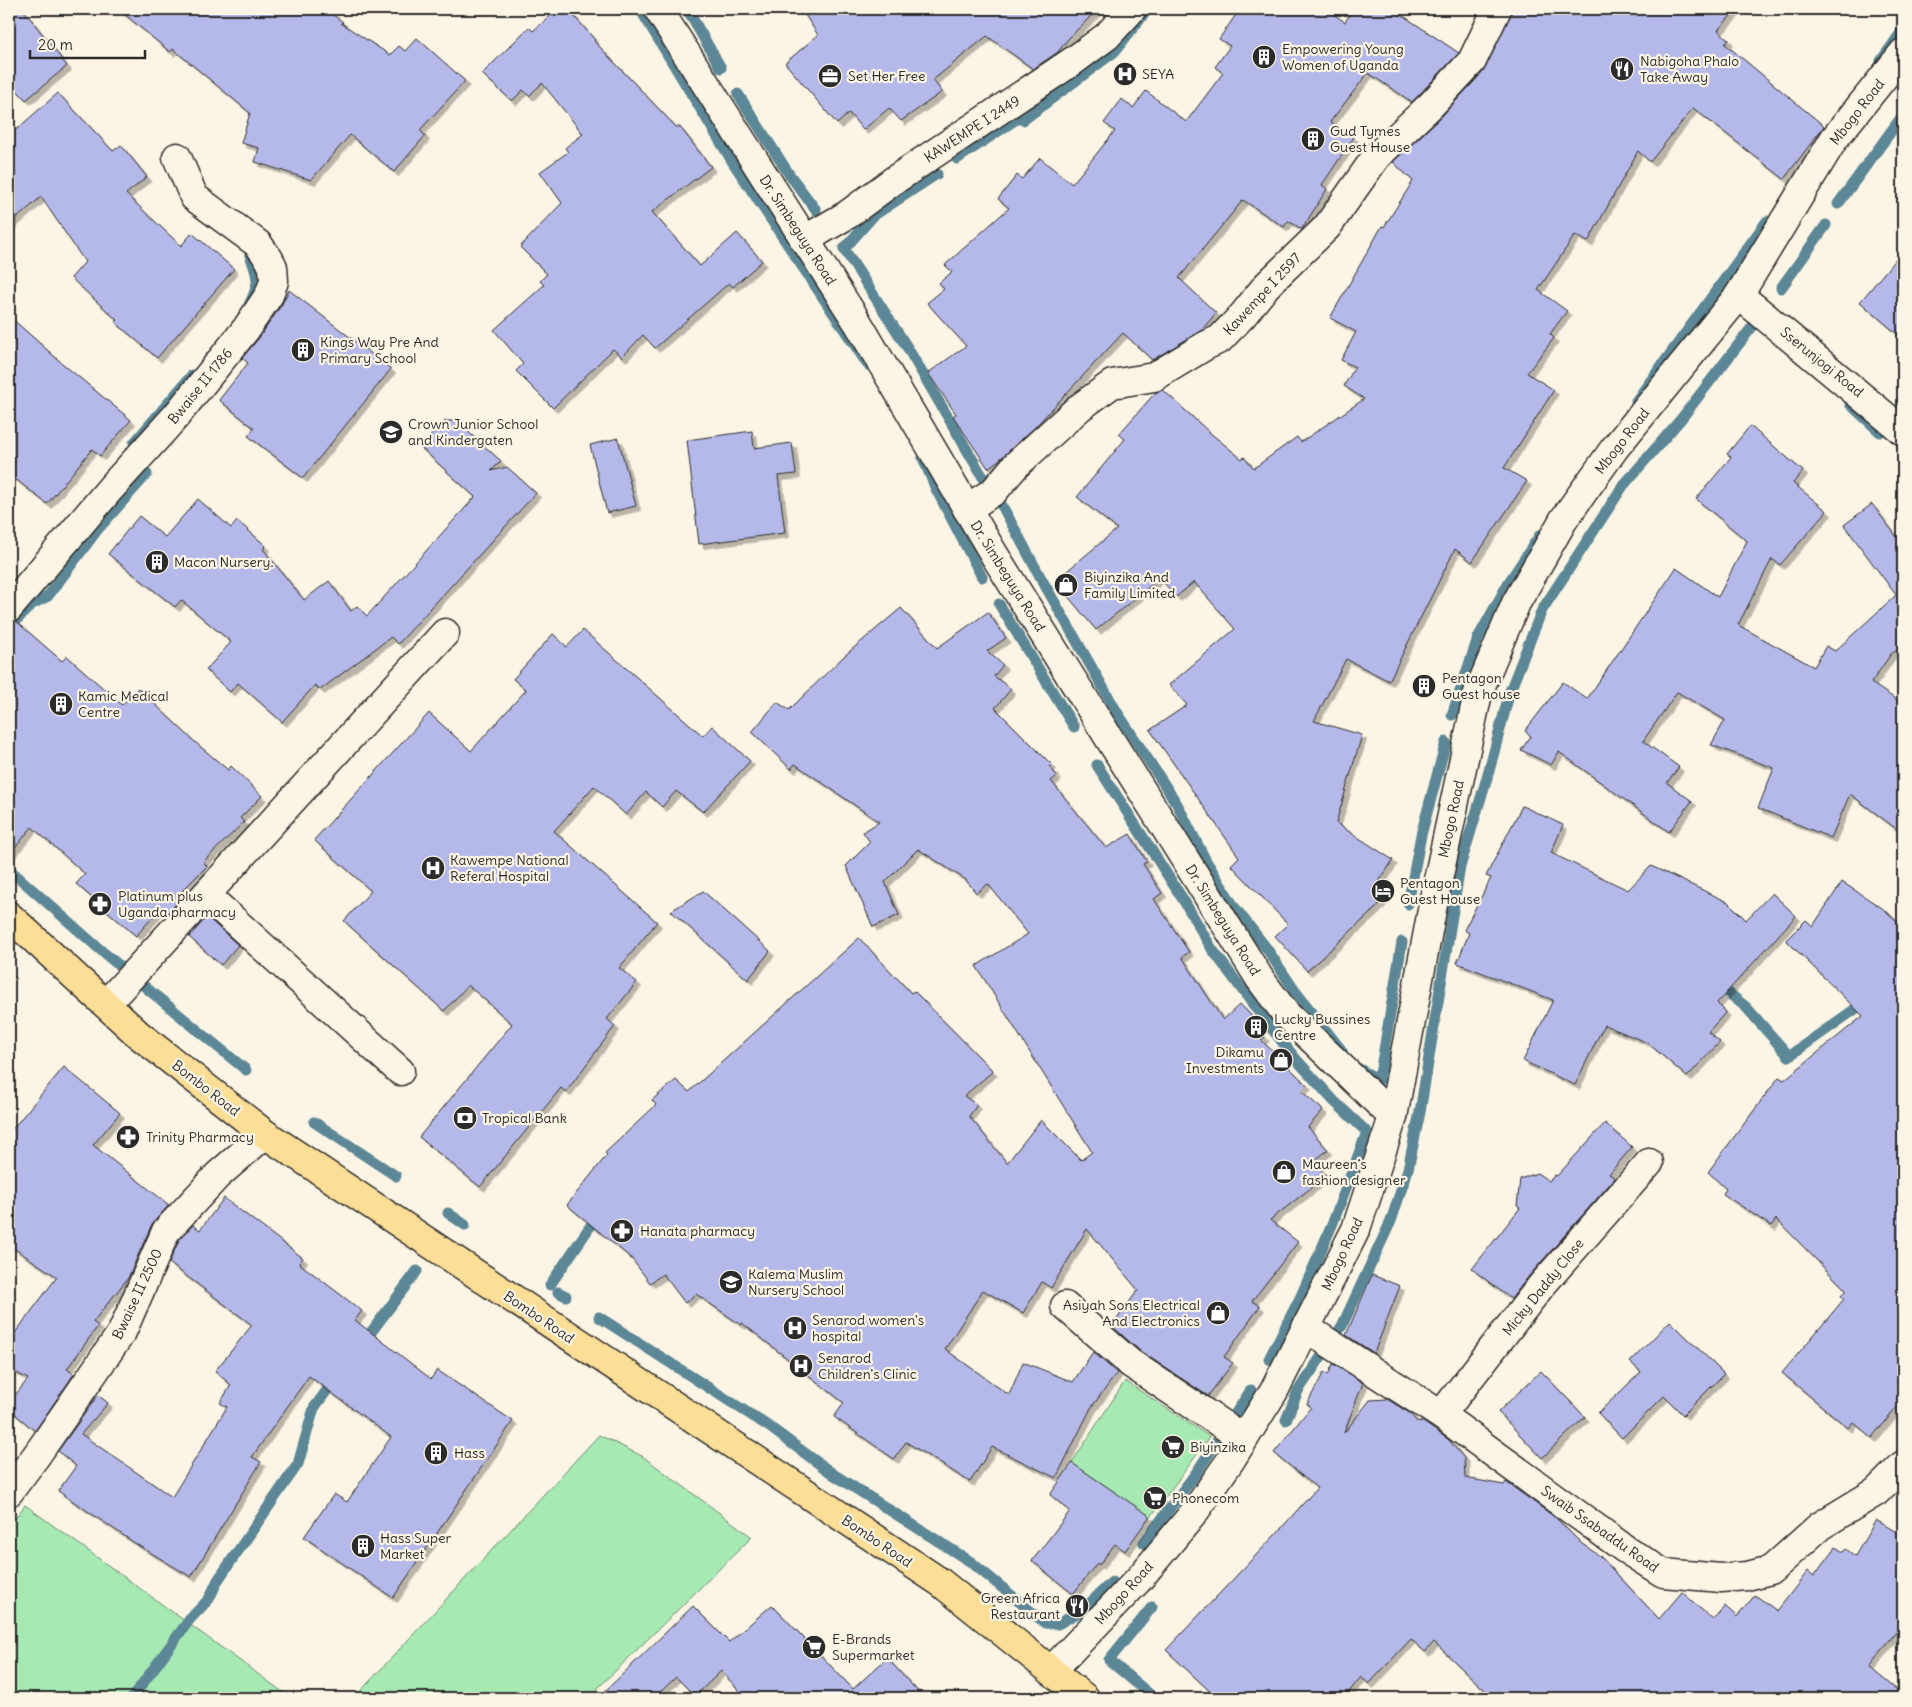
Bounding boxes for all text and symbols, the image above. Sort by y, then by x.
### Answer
scale bar [30,28,145,60]
text: 20 m [38,35,73,54]
place label: Empowering Young Women of Uganda [1282,40,1404,74]
building icon: Empowering Young Women of Uganda [1251,44,1277,70]
place label: Nabigoha Phalo Take Away [1640,52,1739,86]
restaurant icon: Nabigoha Phalo Take Away [1609,56,1635,82]
hospital icon: SEYA [1112,61,1138,87]
office icon: Set Her Free [817,63,843,89]
place label: SEYA [1142,65,1174,83]
place label: Set Her Free [848,67,926,85]
street label: Mbogo Road [1826,75,1888,149]
street label: KAWEMPE I 2449 [921,91,1023,167]
place label: Gud Tymes Guest House [1330,122,1410,156]
building icon: Gud Tymes Guest House [1300,126,1326,152]
street label: Dr. Simbeguya Road [756,172,840,288]
street label: Kawempe I 2597 [1219,249,1305,339]
street label: Sserunjogi Road [1777,323,1867,401]
place label: Kings Way Pre And Primary School [320,333,439,367]
building icon: Kings Way Pre And Primary School [290,337,316,363]
street label: Bwaise II 1786 [164,344,236,428]
street label: Mbogo Road [1591,404,1653,478]
place label: Crown Junior School and Kindergaten [408,415,538,449]
school or university icon: Crown Junior School and Kindergaten [378,419,404,445]
street label: Dr. Simbeguya Road [967,517,1049,635]
building icon: Macon Nursery. [144,549,170,575]
place label: Macon Nursery. [174,553,274,571]
place label: Biyinzika And Family Limited [1084,568,1176,602]
shop icon: Biyinzika And Family Limited [1053,572,1079,598]
place label: Pentagon Guest house [1442,669,1520,703]
building icon: Pentagon Guest house [1411,673,1437,699]
place label: Kamic Medical Centre [78,687,169,721]
building icon: Kamic Medical Centre [48,691,74,717]
street label: Mbogo Road [1434,779,1468,859]
place label: Kawempe National Referal Hospital [450,851,569,885]
hospital icon: Kawempe National Referal Hospital [420,855,446,881]
street label: Dr. Simbeguya Road [1182,861,1264,979]
place label: Pentagon Guest House [1400,874,1480,908]
hotel icon: Pentagon Guest House [1370,878,1396,904]
place label: Platinum plus Uganda pharmacy [118,887,236,921]
pharmacy icon: Platinum plus Uganda pharmacy [87,891,113,917]
place label: Lucky Bussines Centre [1274,1010,1370,1044]
building icon: Lucky Bussines Centre [1243,1014,1269,1040]
place label: Dikamu Investments [1186,1043,1264,1077]
shop icon: Dikamu Investments [1268,1047,1294,1073]
street label: Bombo Road [169,1056,243,1120]
bank icon: Tropical Bank [452,1105,478,1131]
place label: Tropical Bank [482,1109,567,1127]
pharmacy icon: Trinity Pharmacy [115,1124,141,1150]
place label: Trinity Pharmacy [146,1128,254,1146]
place label: Maureen's fashion designer [1302,1155,1406,1189]
shop icon: Maureen's fashion designer [1271,1159,1297,1185]
street label: Mbogo Road [1317,1215,1367,1293]
pharmacy icon: Hanata pharmacy [609,1218,635,1244]
place label: Hanata pharmacy [640,1222,755,1240]
street label: Micky Daddy Close [1498,1235,1588,1339]
street label: Bwaise II 2500 [108,1246,166,1342]
place label: Kalema Muslim Nursery School [748,1265,844,1299]
school or university icon: Kalema Muslim Nursery School [718,1269,744,1295]
street label: Bombo Road [500,1287,578,1347]
place label: Asiyah Sons Electrical And Electronics [1063,1296,1200,1330]
shop icon: Asiyah Sons Electrical And Electronics [1205,1300,1231,1326]
place label: Senarod women's hospital [812,1311,924,1345]
hospital icon: Senarod women's hospital [782,1315,808,1341]
place label: Senarod Children's Clinic [818,1349,917,1383]
hospital icon: Senarod Children's Clinic [788,1353,814,1379]
supermarket icon: Biyinzika [1160,1434,1186,1460]
place label: Biyinzika [1190,1438,1246,1456]
building icon: Hass [423,1440,449,1466]
place label: Hass [454,1444,485,1462]
street label: Swaib Ssabaddu Road [1538,1482,1662,1576]
supermarket icon: Phonecom [1142,1485,1168,1511]
place label: Phonecom [1172,1489,1239,1507]
street label: Bombo Road [838,1511,916,1571]
place label: Hass Super Market [380,1529,452,1563]
building icon: Hass Super Market [350,1533,376,1559]
street label: Mbogo Road [1091,1558,1157,1628]
place label: Green Africa Restaurant [981,1589,1060,1623]
restaurant icon: Green Africa Restaurant [1064,1593,1090,1619]
place label: E-Brands Supermarket [832,1630,915,1664]
supermarket icon: E-Brands Supermarket [801,1634,827,1660]

